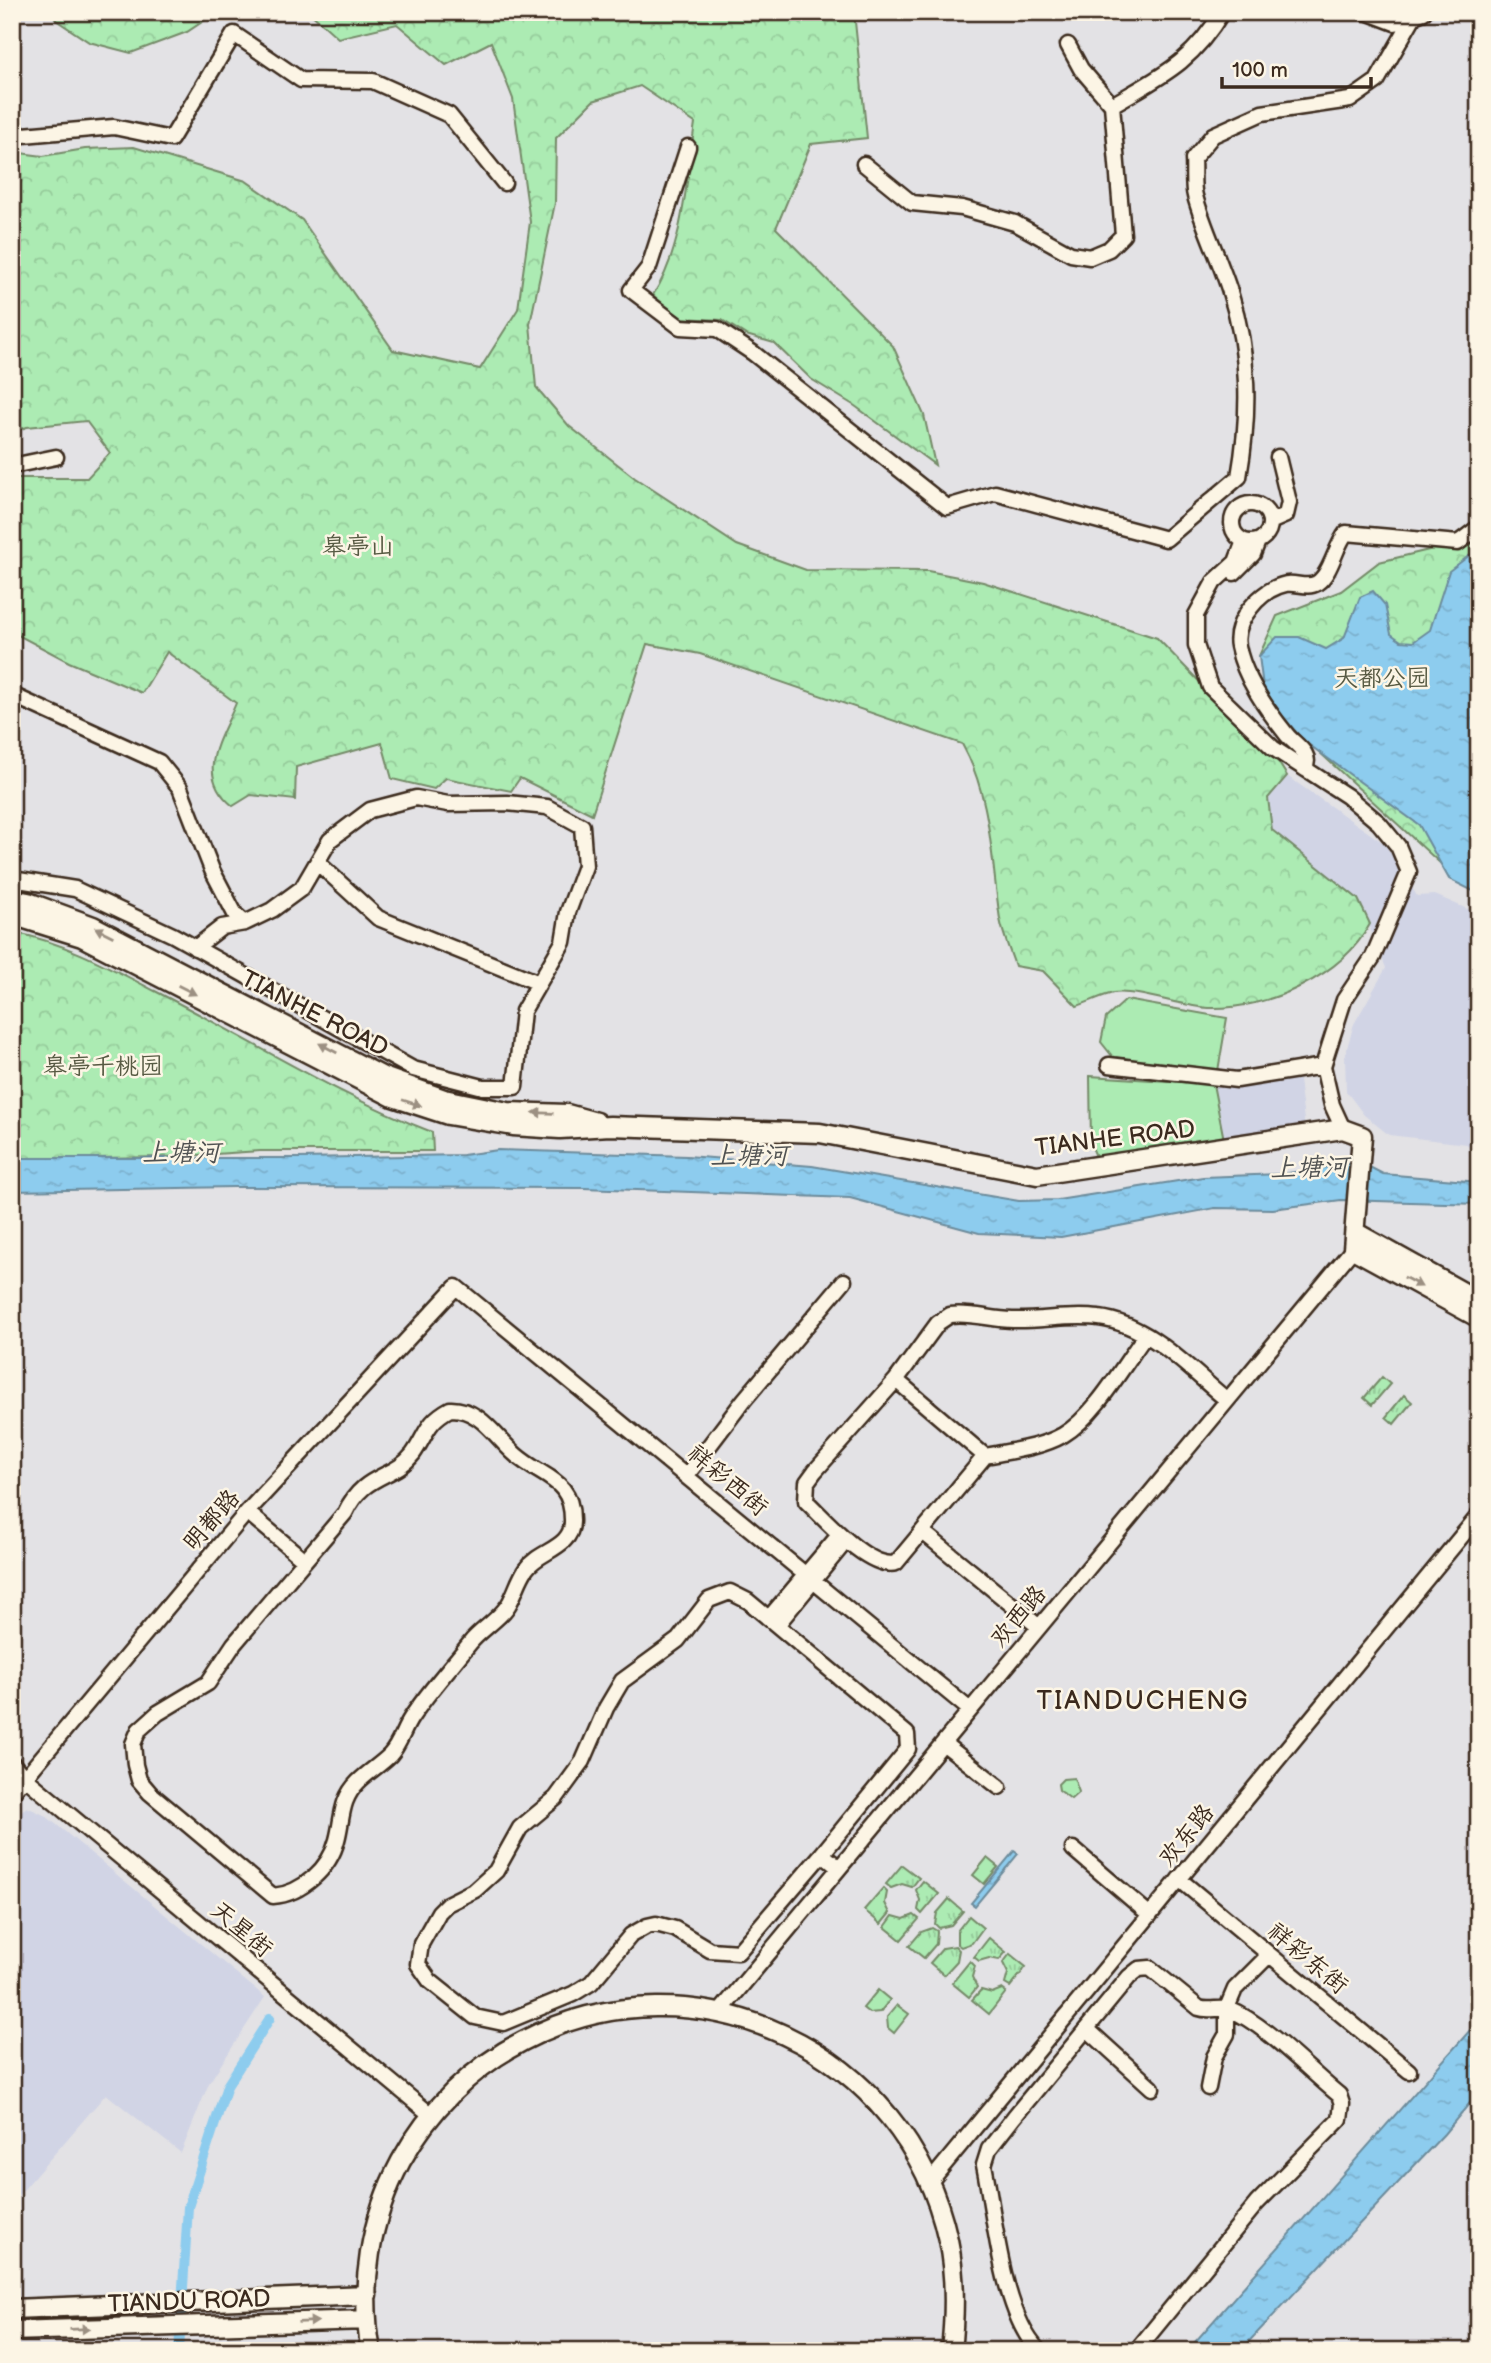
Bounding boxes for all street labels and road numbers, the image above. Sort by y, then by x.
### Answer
street label: TIANHE ROAD [236,964,393,1063]
street label: TIANHE ROAD [1033,1114,1197,1163]
street label: 祥彩西街 [682,1438,774,1522]
street label: 明都路 [177,1484,246,1557]
street label: 欢西路 [984,1579,1053,1653]
street label: 欢东路 [1152,1798,1220,1872]
street label: 天星街 [205,1895,279,1964]
street label: 祥彩东街 [1262,1916,1354,2000]
street label: TIANDU ROAD [107,2284,271,2319]

